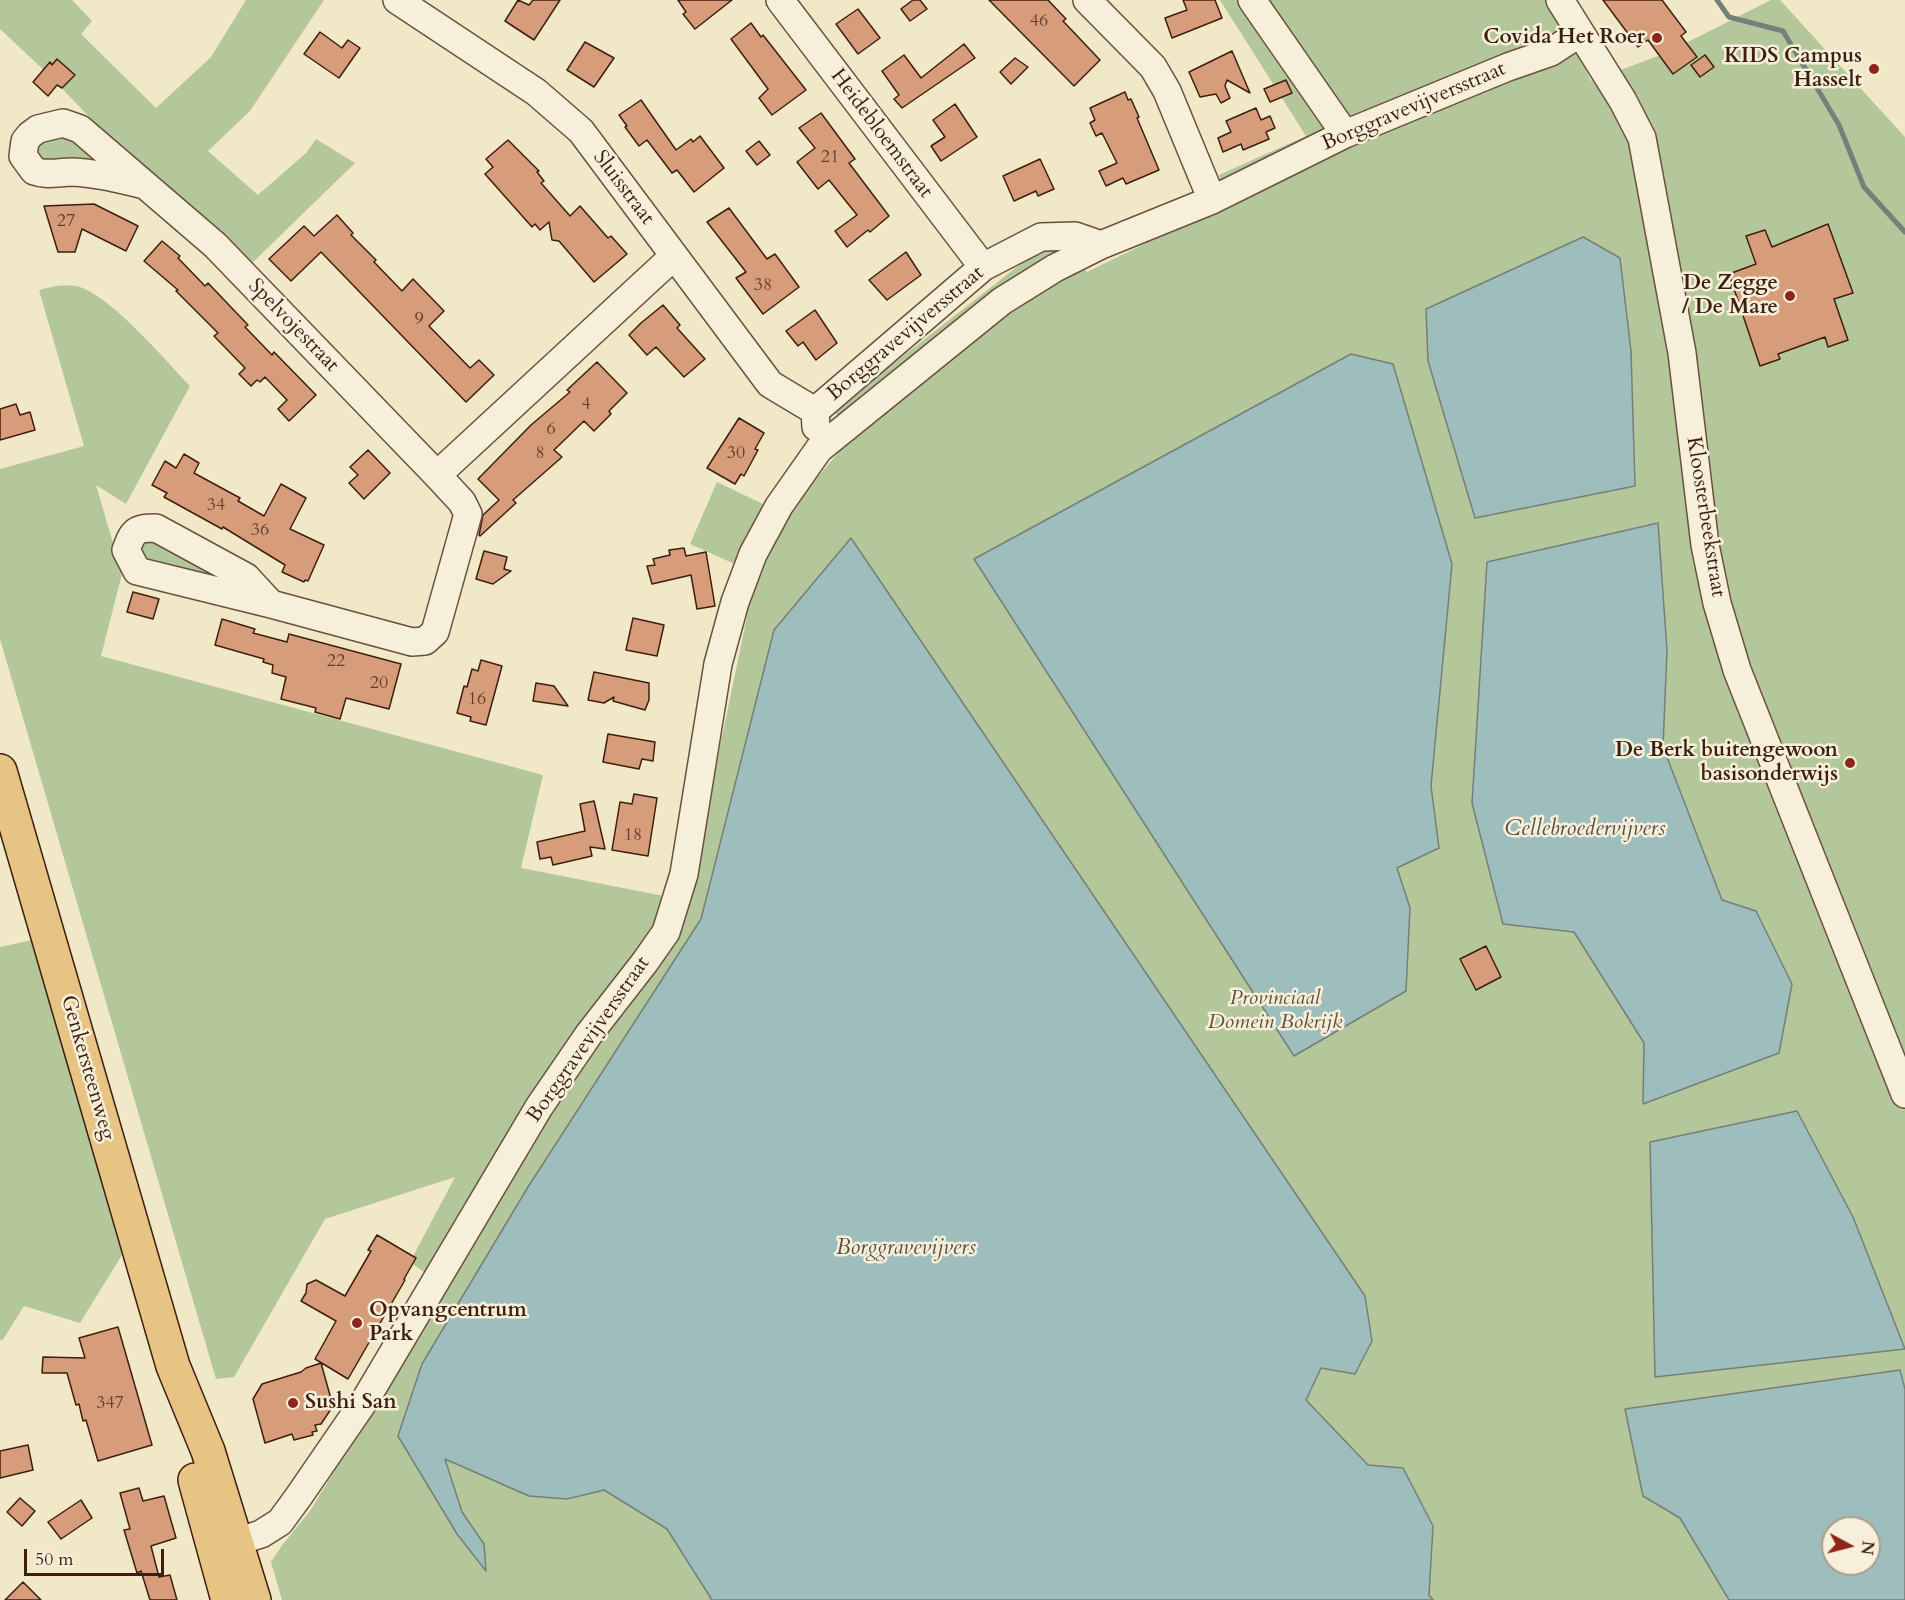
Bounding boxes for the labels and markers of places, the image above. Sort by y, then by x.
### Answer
place label: Covida Het Roer [1483,25,1645,51]
marker: Covida Het Roer [1650,31,1664,45]
place label: KIDS Campus Hasselt [1724,44,1862,94]
marker: KIDS Campus Hasselt [1867,62,1881,76]
place label: De Zegge / De Mare [1682,271,1778,321]
marker: De Zegge / De Mare [1783,289,1797,303]
place label: De Berk buitengewoon basisonderwijs [1615,738,1838,788]
marker: De Berk buitengewoon basisonderwijs [1843,756,1857,770]
place label: Opvangcentrum Park [369,1298,527,1348]
marker: Opvangcentrum Park [350,1316,364,1330]
place label: Sushi San [305,1390,397,1416]
marker: Sushi San [286,1396,300,1410]

